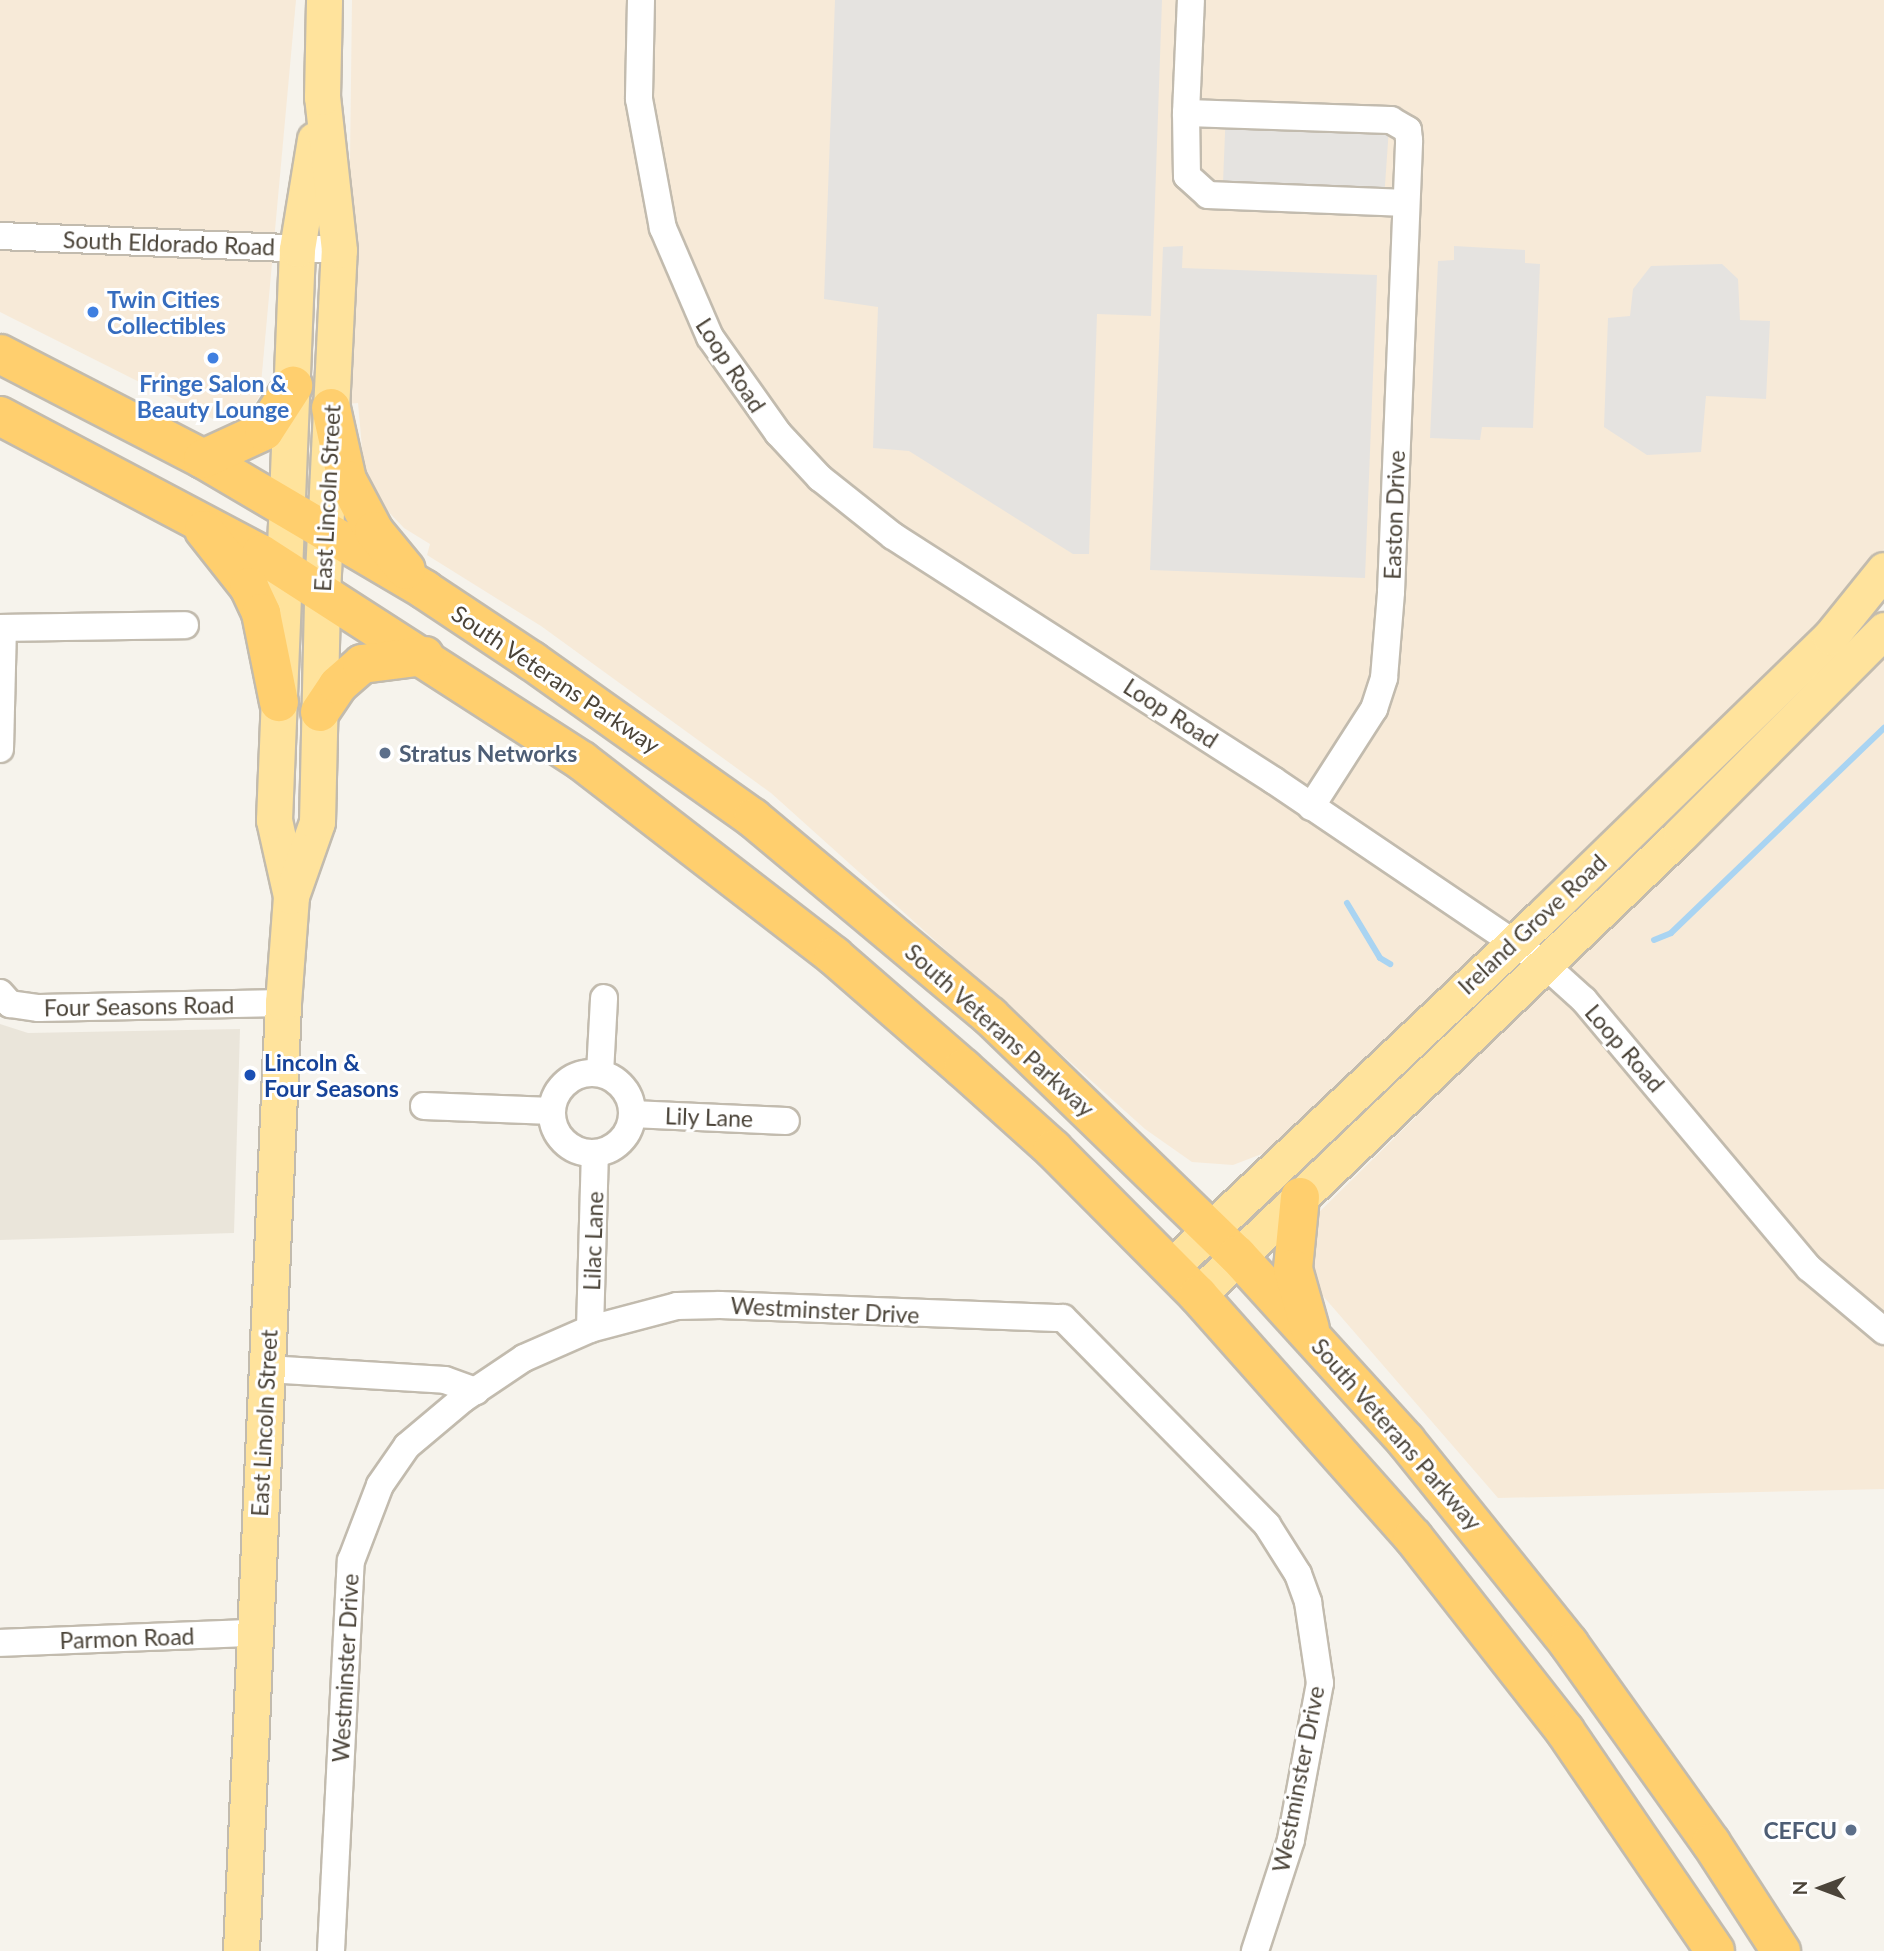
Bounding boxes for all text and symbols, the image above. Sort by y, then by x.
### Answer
street label: South Eldorado Road [62,226,276,260]
place label: Twin Cities Collectibles [107,285,226,339]
marker: Twin Cities Collectibles [85,304,101,320]
street label: Loop Road [690,313,772,417]
marker: Fringe Salon & Beauty Lounge [205,350,221,366]
place label: Fringe Salon & Beauty Lounge [137,369,289,423]
street label: East Lincoln Street [308,404,346,592]
street label: Easton Drive [1378,450,1410,580]
street label: South Veterans Parkway [446,599,666,759]
street label: Loop Road [1119,672,1223,754]
place label: Stratus Networks [399,739,577,767]
marker: Stratus Networks [377,745,393,761]
street label: Ireland Grove Road [1452,848,1612,1000]
street label: South Veterans Parkway [899,938,1101,1122]
street label: Four Seasons Road [43,991,235,1021]
street label: Loop Road [1580,999,1670,1097]
place label: Lincoln & Four Seasons [264,1048,399,1102]
marker: Lincoln & Four Seasons [242,1067,258,1083]
street label: Lily Lane [664,1102,754,1132]
street label: Lilac Lane [577,1191,609,1291]
street label: Westminster Drive [730,1291,920,1329]
street label: East Lincoln Street [245,1329,283,1517]
street label: South Veterans Parkway [1306,1332,1488,1536]
street label: Westminster Drive [326,1573,364,1763]
street label: Parmon Road [59,1622,195,1654]
street label: Westminster Drive [1266,1683,1330,1875]
place label: CEFCU [1763,1816,1837,1844]
marker: CEFCU [1843,1822,1859,1838]
north arrow [1786,1853,1856,1923]
text: N [1788,1881,1811,1895]

